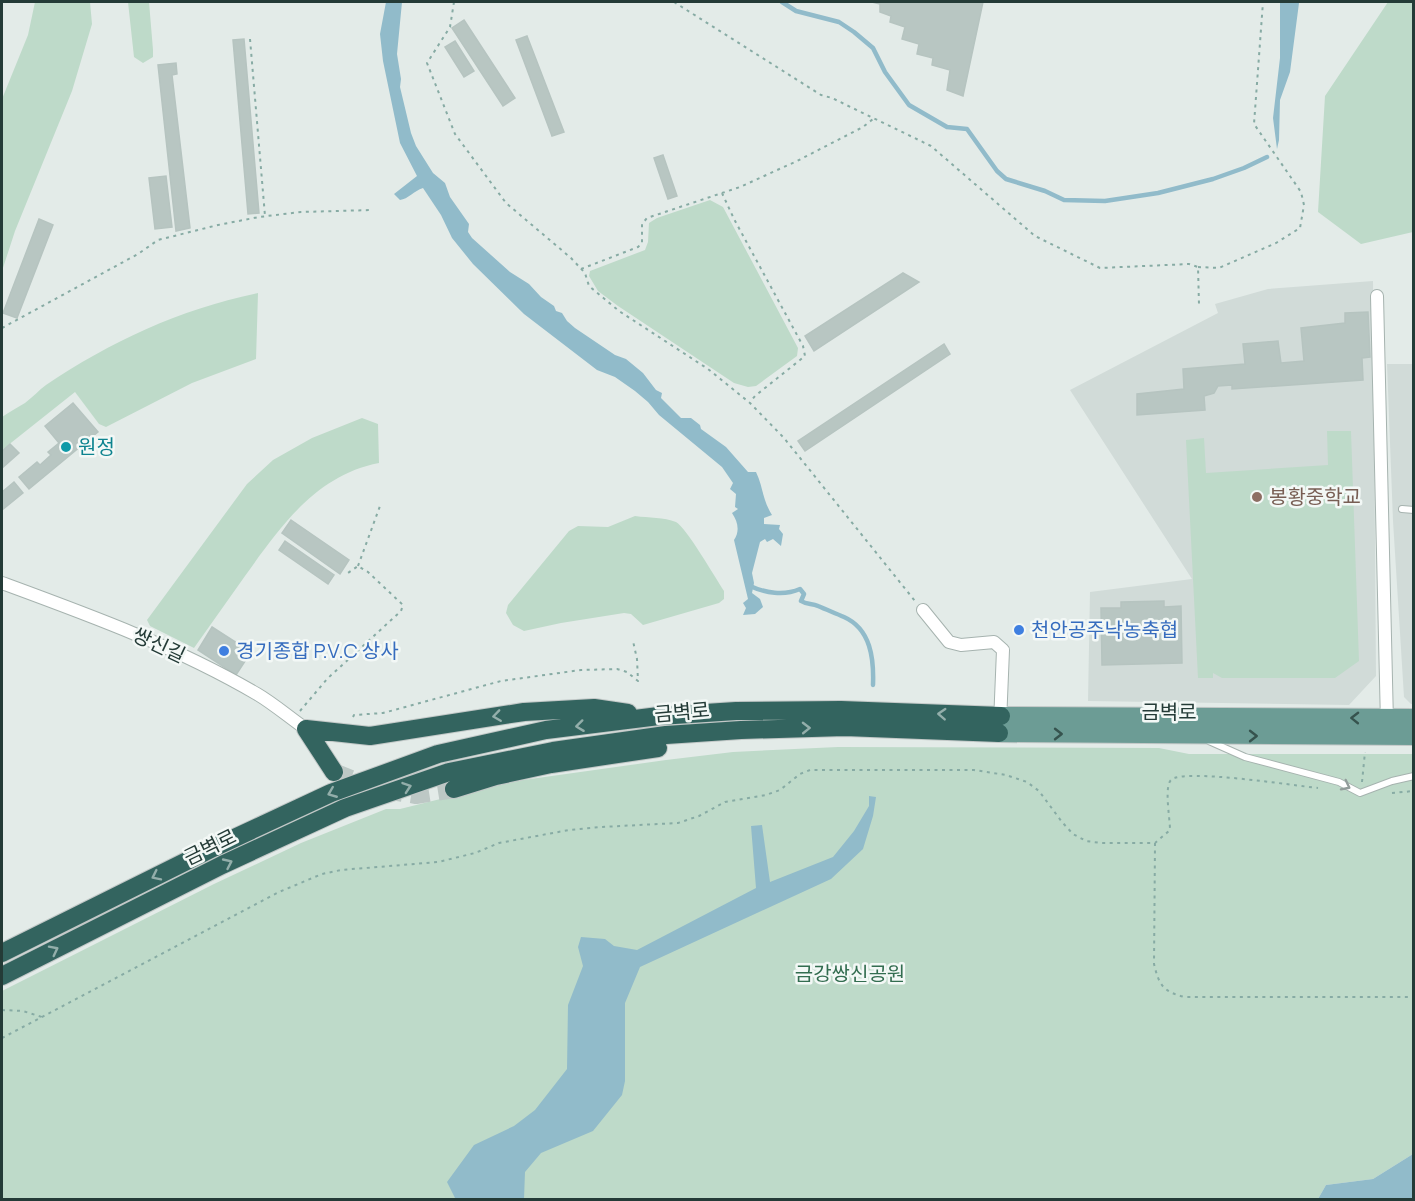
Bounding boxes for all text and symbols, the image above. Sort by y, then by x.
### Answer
place label: 원정 [78,433,115,460]
marker: 원정 [59,440,73,454]
place label: 봉황중학교 [1269,483,1361,510]
marker: 봉황중학교 [1250,490,1264,504]
place label: 천안공주낙농축협 [1031,616,1178,643]
street label: 쌍신길 [128,621,190,668]
marker: 천안공주낙농축협 [1012,623,1026,637]
place label: 경기종합 P.V.C 상사 [236,637,399,664]
marker: 경기종합 P.V.C 상사 [217,644,231,658]
street label: 금벽로 [653,696,711,727]
street label: 금벽로 [1141,698,1197,725]
one-way arrow [938,708,947,721]
one-way arrow [492,709,501,721]
one-way arrow [1351,712,1360,724]
one-way arrow [576,719,585,731]
one-way arrow [802,722,811,734]
one-way arrow [1053,728,1062,740]
one-way arrow [1248,730,1257,742]
one-way arrow [1340,778,1351,790]
one-way arrow [401,781,412,794]
one-way arrow [327,786,338,798]
street label: 금벽로 [179,822,241,871]
one-way arrow [222,858,233,870]
one-way arrow [151,869,162,880]
one-way arrow [47,946,58,957]
park label: 금강쌍신공원 [795,960,905,987]

